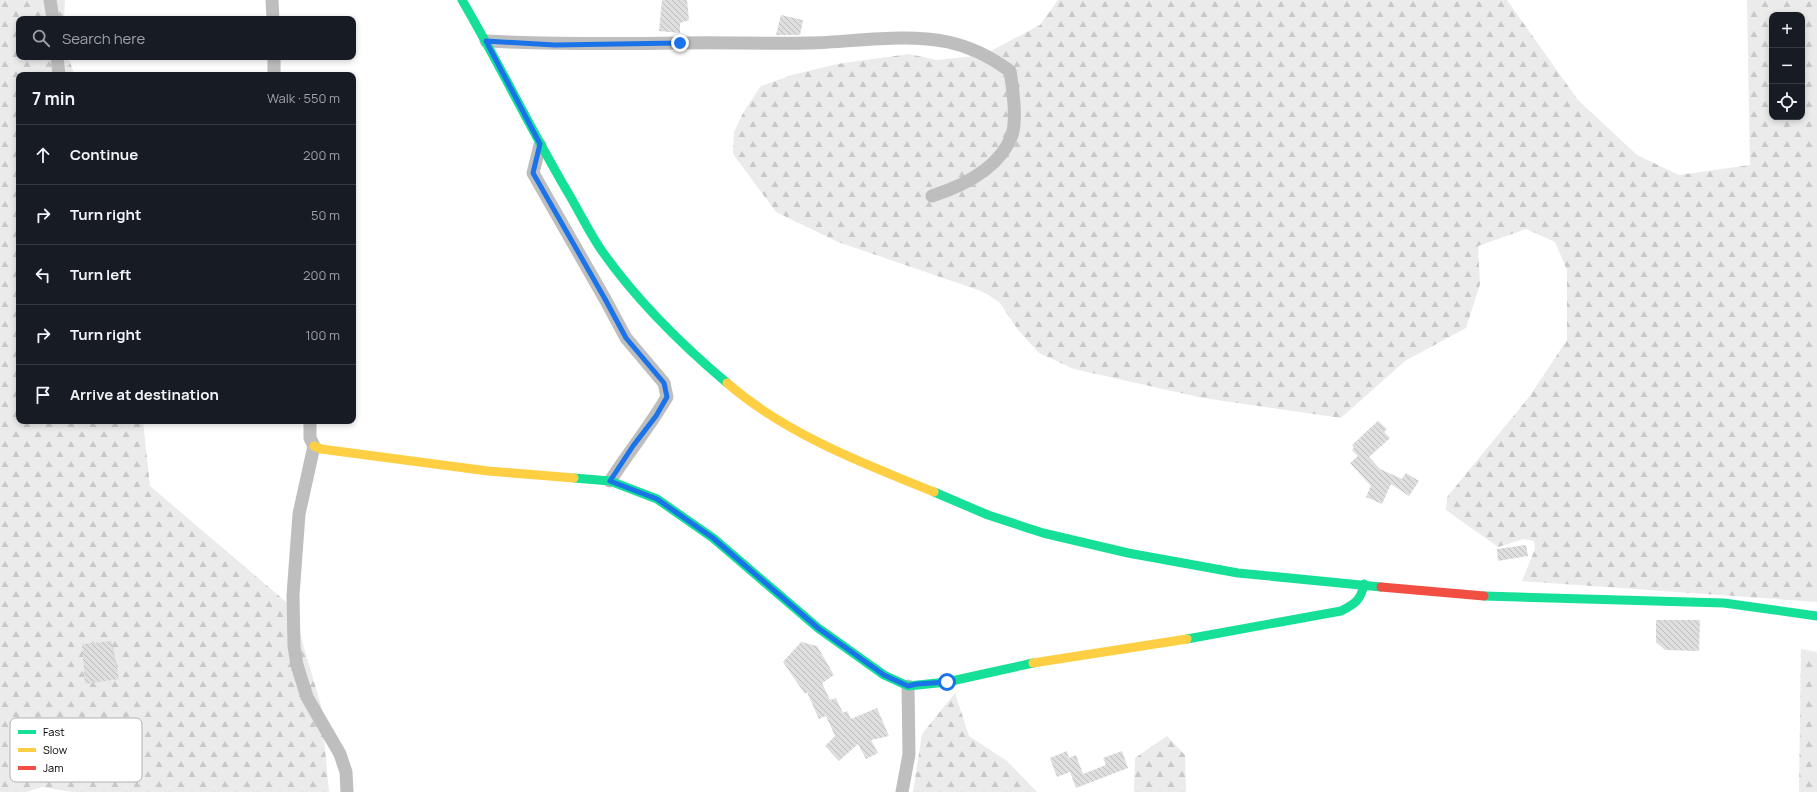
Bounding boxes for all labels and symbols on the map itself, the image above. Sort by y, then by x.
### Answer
route end [671,34,689,52]
route start [938,673,956,691]
legend [10,718,142,782]
text: Fast [43,724,65,739]
text: Slow [43,742,68,757]
text: Jam [43,760,64,775]

